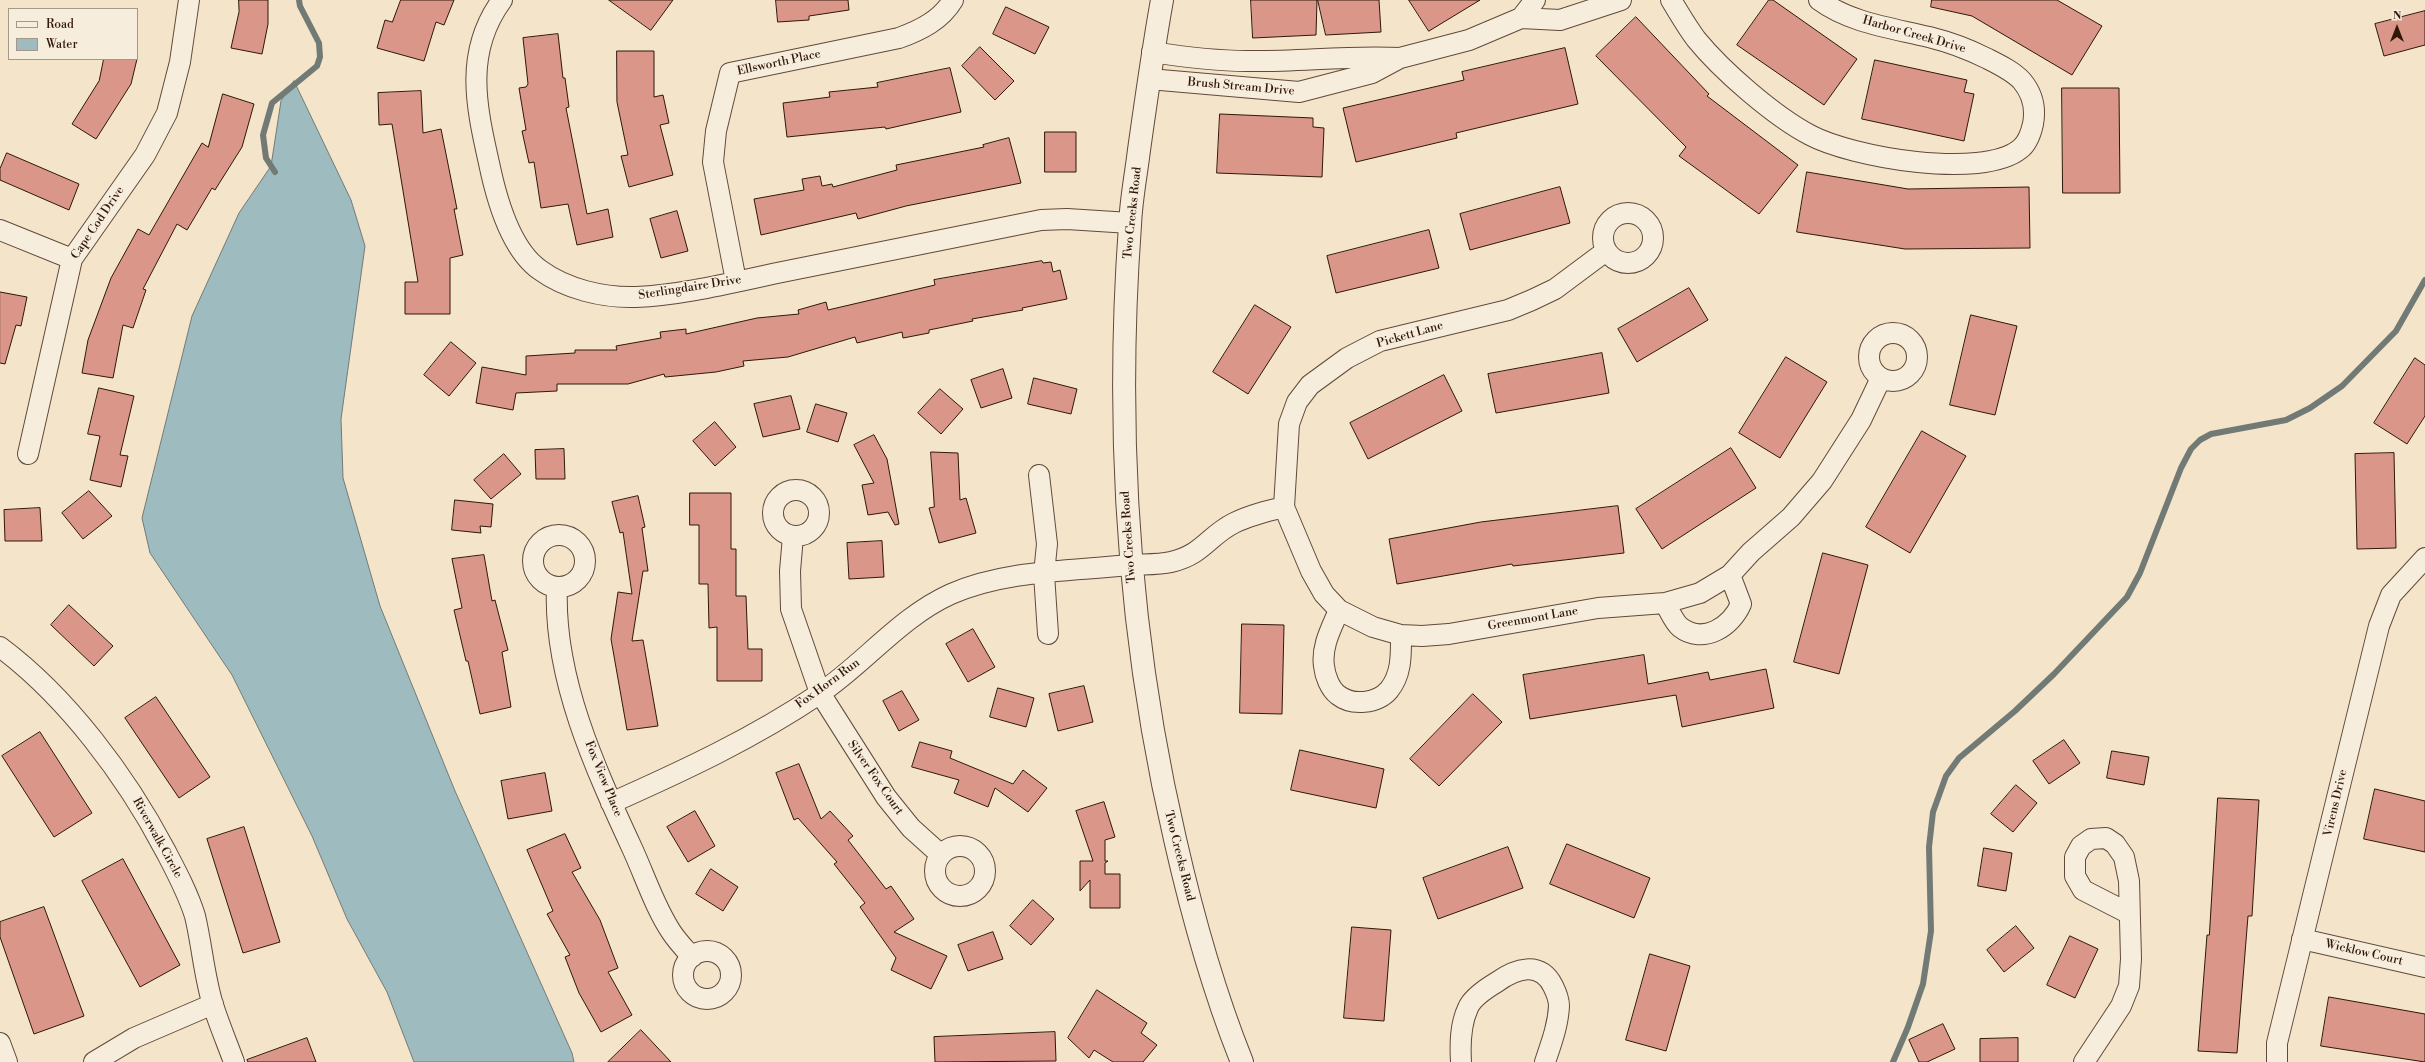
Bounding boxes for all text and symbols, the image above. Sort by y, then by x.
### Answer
legend [8,8,138,60]
north arrow [2377,8,2417,48]
text: N [2393,9,2401,23]
street label: Harbor Creek Drive [1861,13,1967,57]
text: Road [46,17,74,32]
text: Water [46,37,78,52]
street label: Ellsworth Place [736,47,822,79]
street label: Brush Stream Drive [1187,75,1295,99]
street label: Two Creeks Road [1121,166,1145,260]
street label: Cape Cod Drive [68,184,128,262]
street label: Sterlingdaire Drive [638,273,742,303]
street label: Pickett Lane [1375,319,1445,351]
street label: Two Creeks Road [1119,490,1139,584]
street label: Greenmont Lane [1487,604,1579,634]
street label: Fox Horn Run [793,656,863,712]
street label: Silver Fox Court [844,738,906,818]
street label: Fox View Place [581,739,625,819]
street label: Virens Drive [2321,768,2351,838]
street label: Riverwalk Circle [129,795,185,881]
street label: Two Creeks Road [1161,809,1197,903]
street label: Wicklow Court [2324,937,2404,969]

